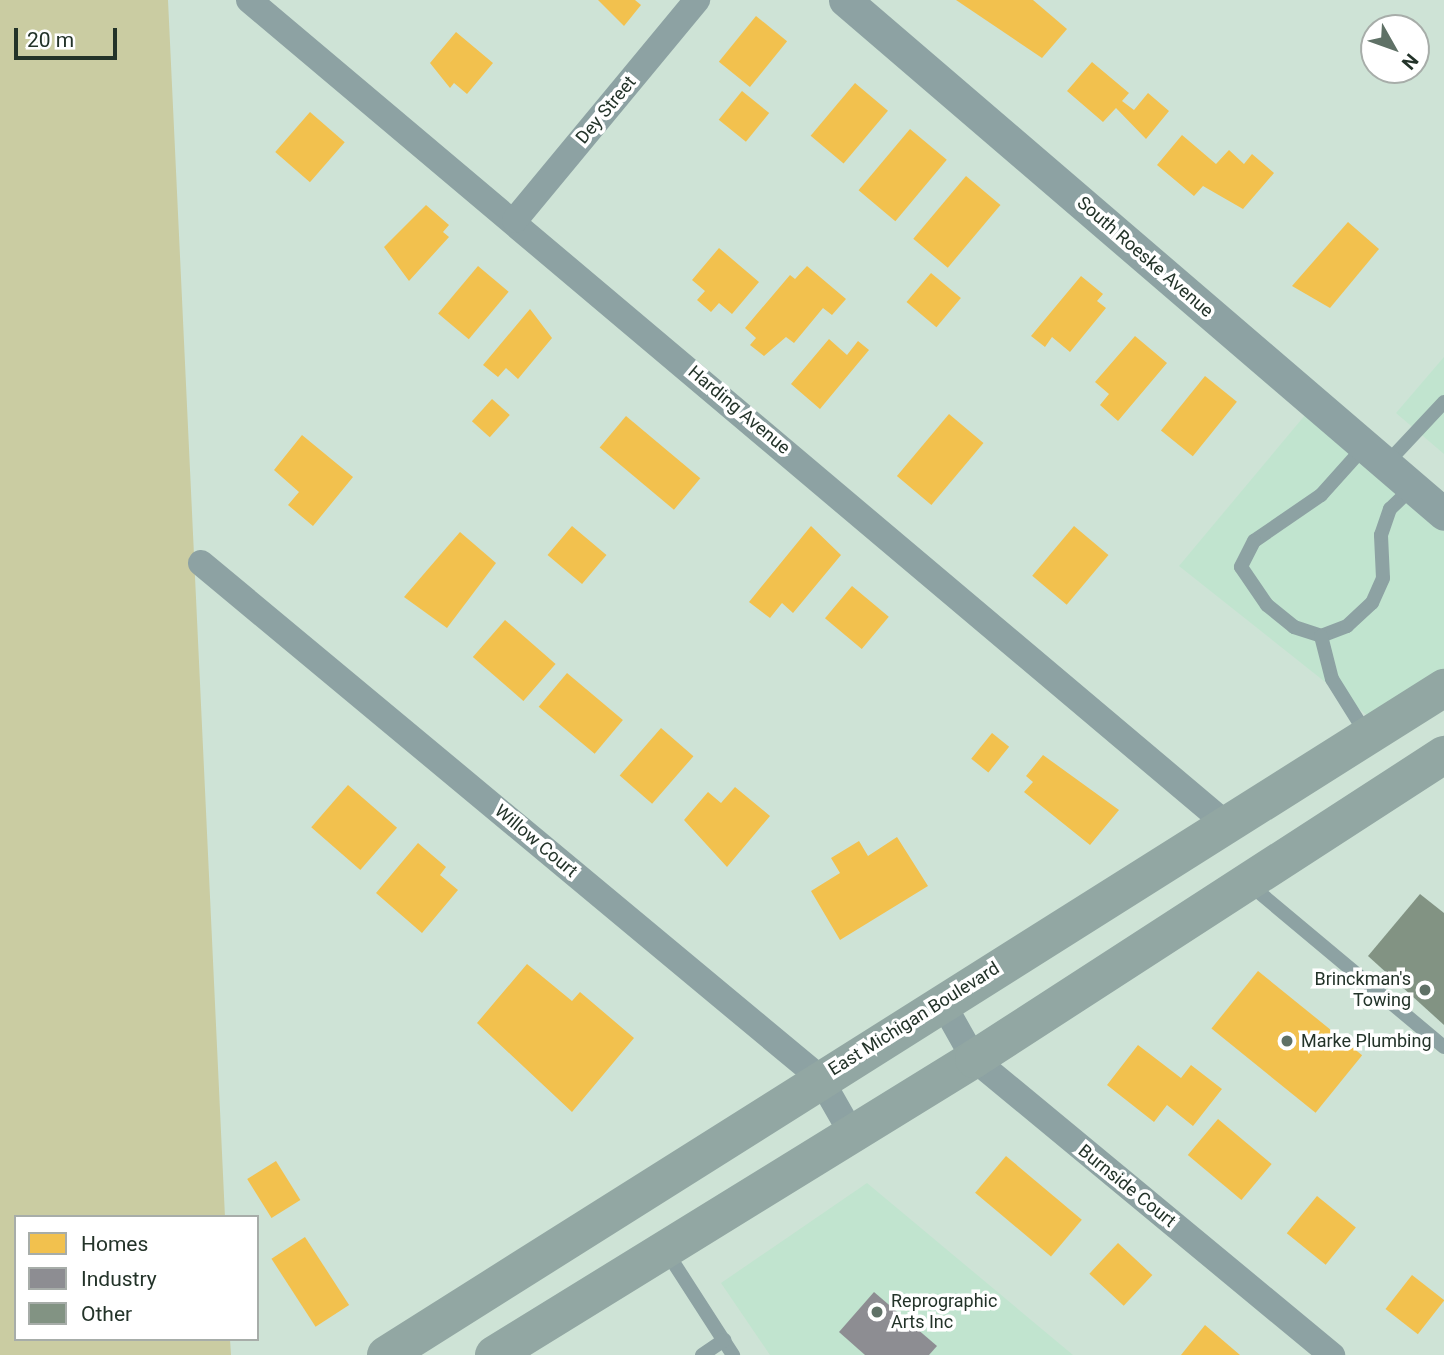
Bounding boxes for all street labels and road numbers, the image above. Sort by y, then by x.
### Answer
street label: Dey Street [571,72,641,148]
street label: South Roeske Avenue [1073,192,1217,322]
street label: Harding Avenue [684,361,794,459]
street label: Willow Court [490,800,582,882]
street label: East Michigan Boulevard [825,958,1003,1080]
street label: Burnside Court [1074,1140,1180,1232]

